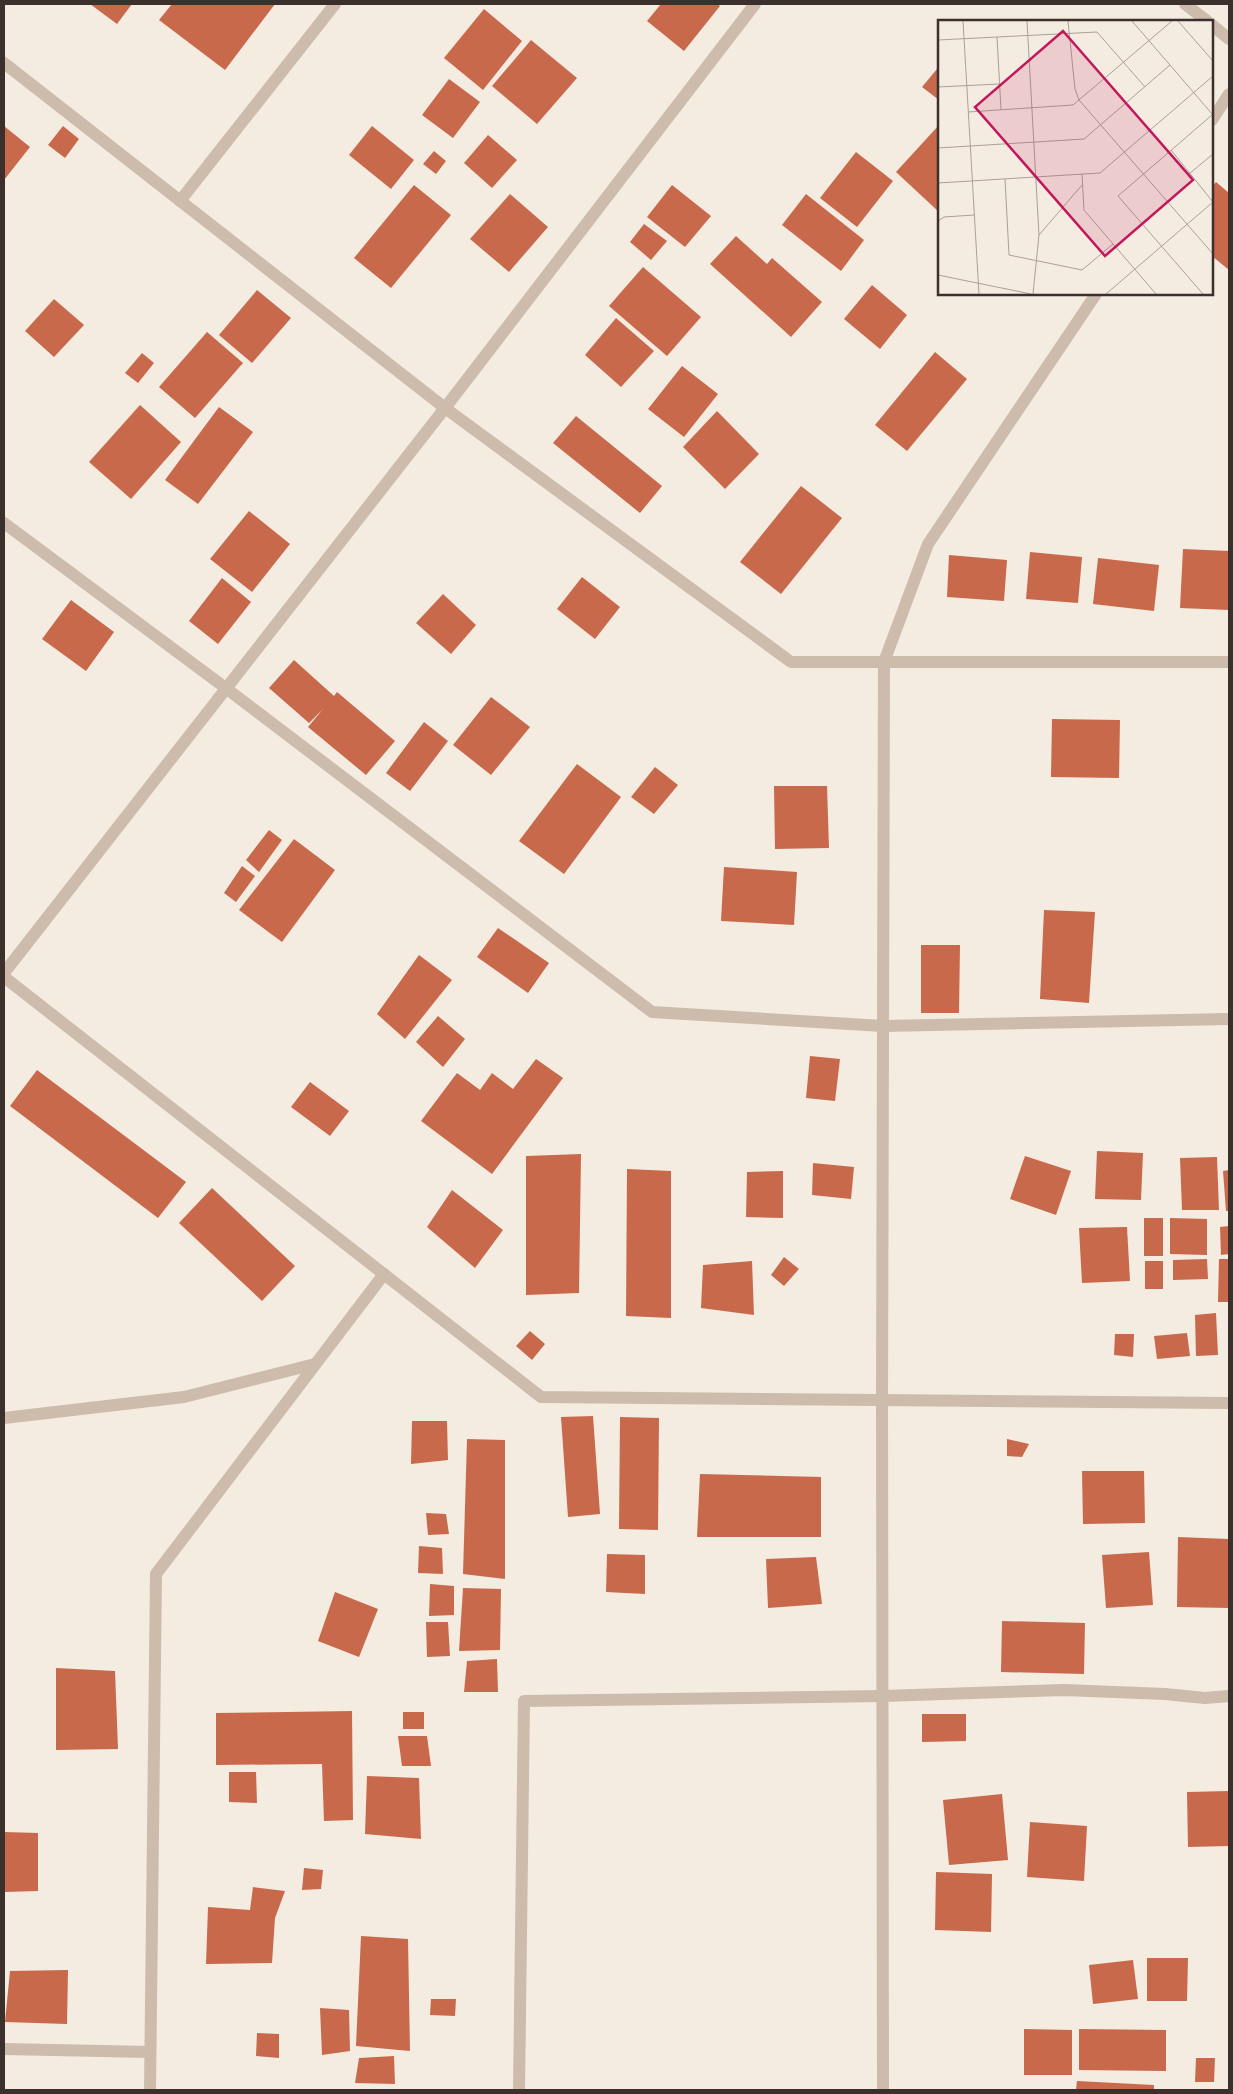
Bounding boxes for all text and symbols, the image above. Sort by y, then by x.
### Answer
inset map [938,20,1213,295]

